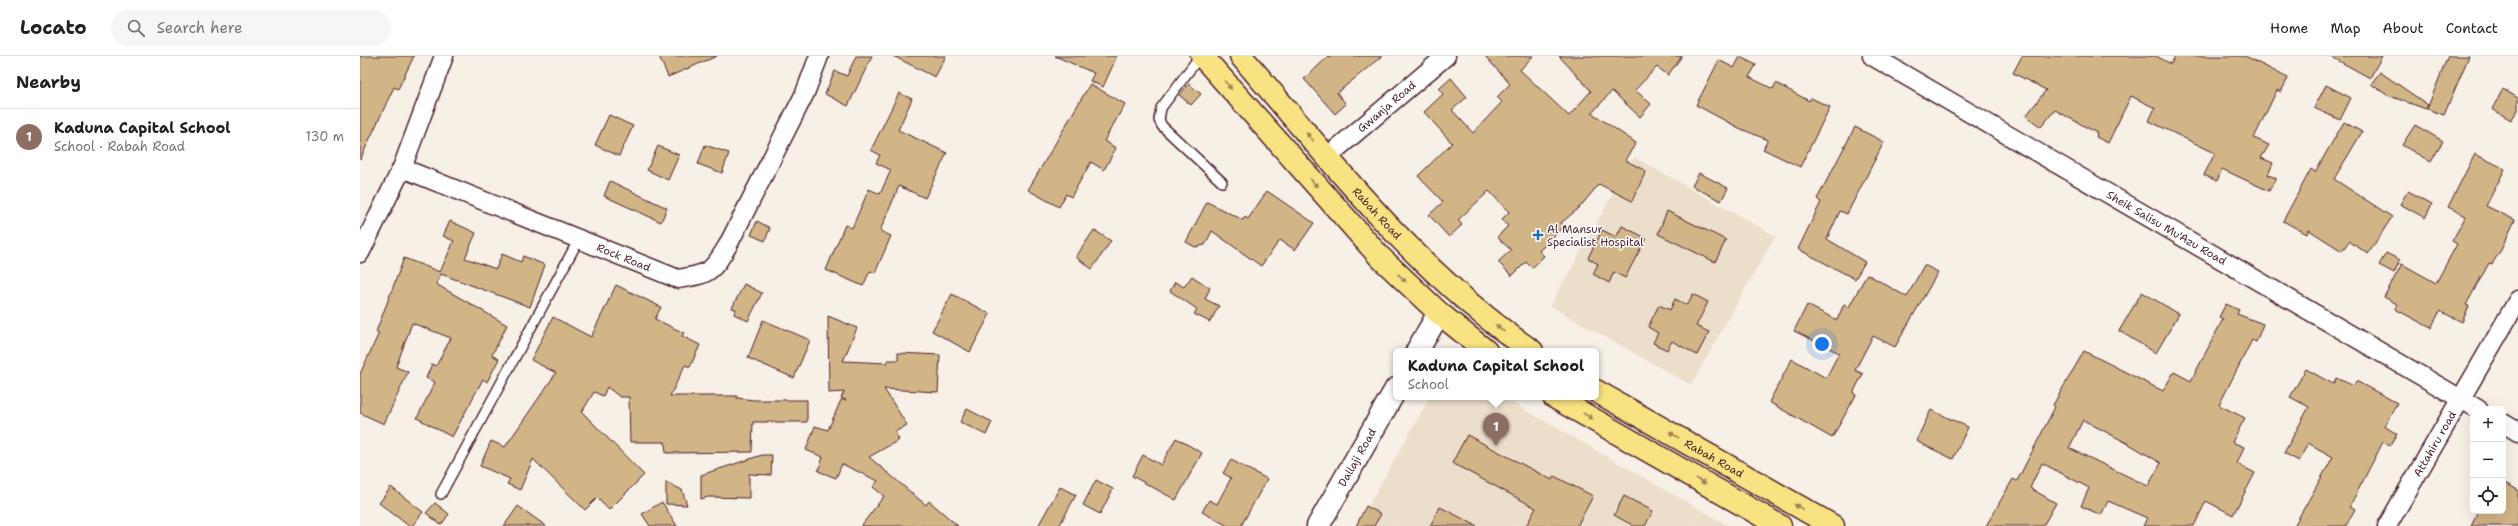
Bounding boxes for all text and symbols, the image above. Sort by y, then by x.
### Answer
search box [111,10,391,46]
text: Locato [20,15,87,40]
icon: search [125,17,147,39]
text: Search here [157,18,242,38]
text: Home [2270,19,2309,37]
text: Map [2331,19,2361,37]
text: About [2383,19,2424,37]
text: Contact [2446,19,2498,37]
text: Nearby [16,71,81,93]
street label: Gwanja Road [1354,78,1419,136]
one-way arrow [1223,81,1232,90]
text: Kaduna Capital School [54,118,230,138]
text: 1 [26,128,32,145]
text: 130 m [306,128,344,145]
one-way arrow [1306,132,1315,143]
text: School · Rabah Road [54,138,185,155]
one-way arrow [1309,178,1319,188]
street label: Rabah Road [1349,184,1405,243]
street label: Sheik Salisu Mu'Azu Road [2104,187,2229,269]
place label: Al Mansur Specialist Hospital [1547,222,1644,250]
marker: Al Mansur Specialist Hospital [1532,229,1544,241]
street label: Rock Road [594,240,653,275]
one-way arrow [1397,273,1407,283]
one-way arrow [1495,324,1505,333]
your location [1812,334,1832,354]
popup [1393,348,1599,400]
text: Kaduna Capital School [1408,356,1584,376]
text: School [1408,376,1449,393]
map controls [2470,406,2506,514]
button: + [2470,406,2506,442]
street label: Attahiru road [2410,408,2460,480]
pin: 1 [1483,413,1509,446]
one-way arrow [1582,413,1594,420]
street label: Dallaji Road [1335,426,1380,489]
one-way arrow [1668,432,1680,439]
street label: Rabah Road [1682,436,1746,482]
button: − [2470,442,2506,478]
one-way arrow [1695,477,1707,484]
button: locate [2470,478,2506,514]
one-way arrow [1793,503,1805,510]

